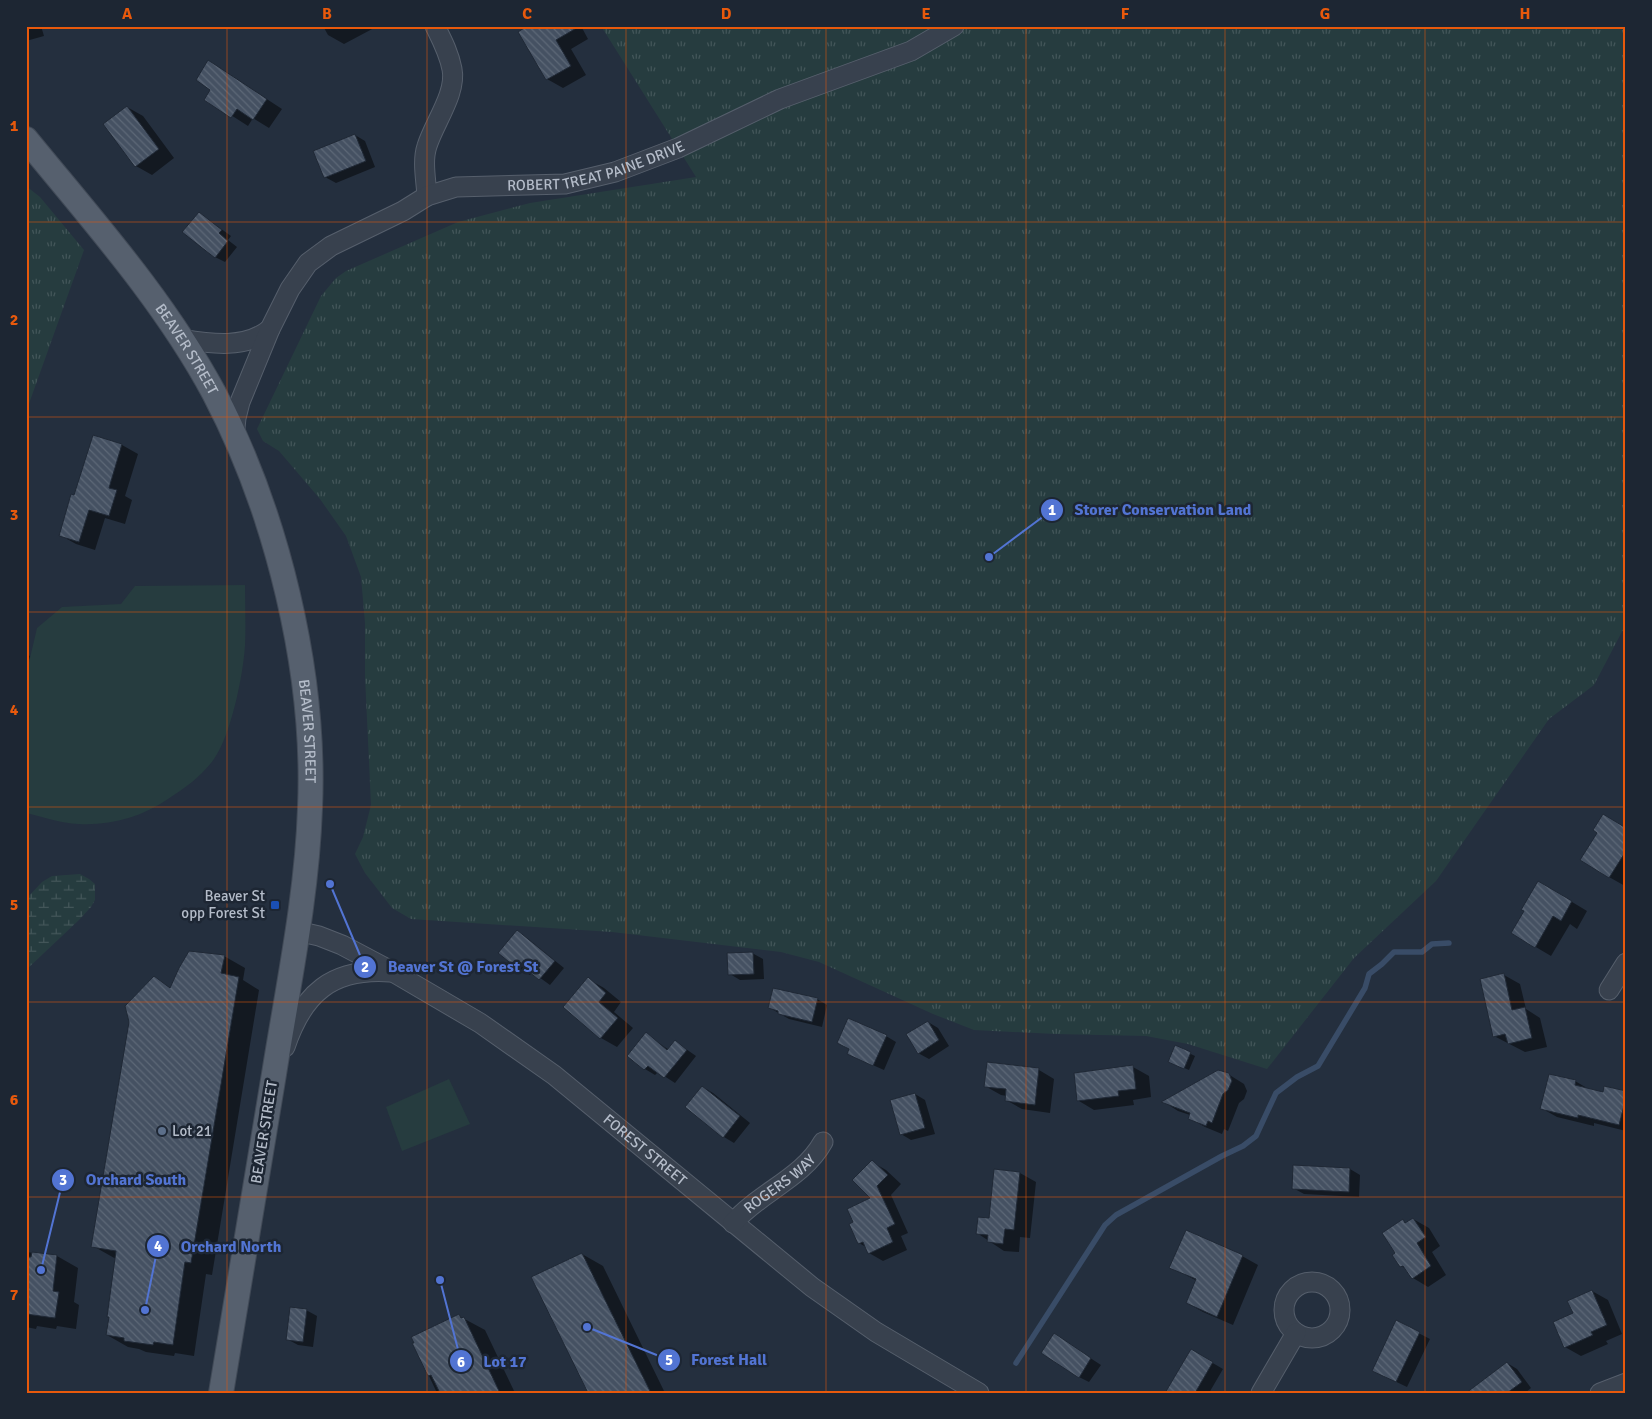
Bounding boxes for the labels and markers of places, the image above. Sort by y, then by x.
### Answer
callout: Storer Conservation Land [1040,494,1261,525]
place label: Beaver St opp Forest St [181,887,265,922]
marker: Beaver St opp Forest St [269,899,281,911]
callout: Beaver St @ Forest St [353,951,548,982]
place label: Lot 21 [172,1122,212,1140]
marker: Lot 21 [156,1125,168,1137]
callout: Orchard South [51,1164,196,1195]
callout: Orchard North [145,1230,291,1261]
callout: Forest Hall [656,1344,777,1375]
callout: Lot 17 [449,1346,537,1377]

